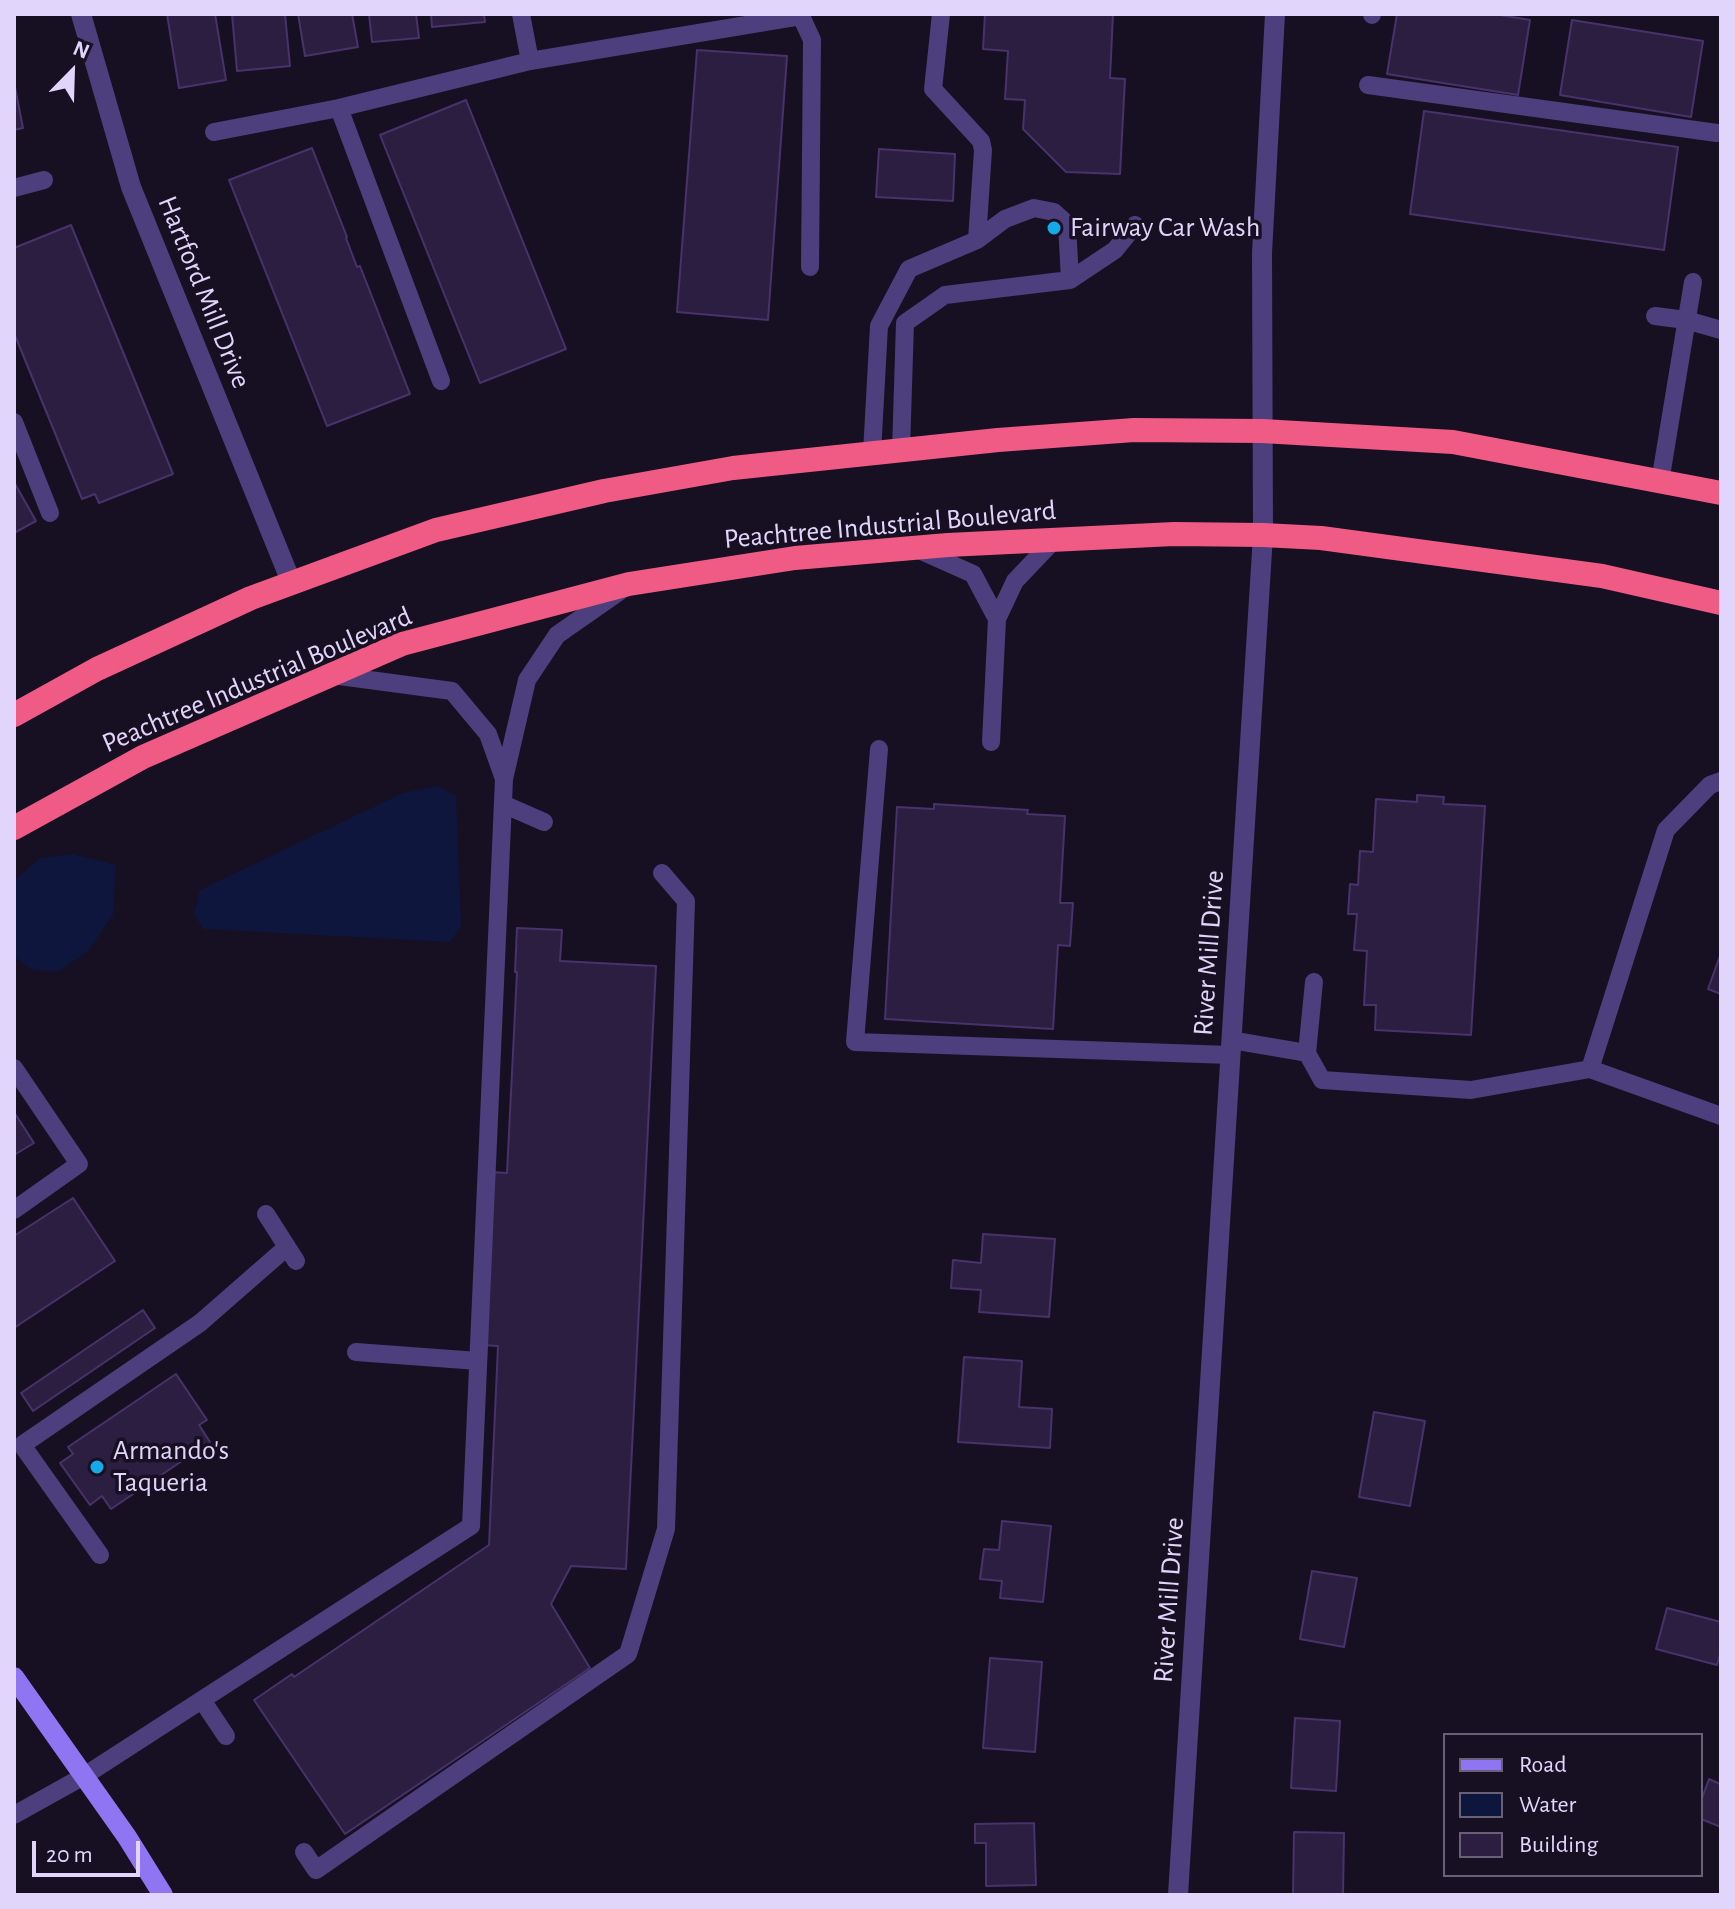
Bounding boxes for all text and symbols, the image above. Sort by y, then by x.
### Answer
north arrow [32,32,112,112]
text: N [70,37,93,63]
street label: Hartford Mill Drive [150,191,258,393]
place label: Fairway Car Wash [1070,211,1260,245]
marker: Fairway Car Wash [1045,219,1063,237]
street label: Peachtree Industrial Boulevard [723,494,1057,556]
street label: Peachtree Industrial Boulevard [97,599,417,761]
street label: River Mill Drive [1186,869,1232,1037]
place label: Armando's Taqueria [113,1434,229,1500]
marker: Armando's Taqueria [88,1458,106,1476]
street label: River Mill Drive [1146,1516,1192,1684]
legend [1443,1733,1703,1877]
text: Road [1519,1753,1567,1777]
text: Water [1519,1793,1576,1817]
scale bar [36,1825,144,1875]
text: Building [1519,1833,1598,1857]
text: 20 m [46,1843,93,1867]

